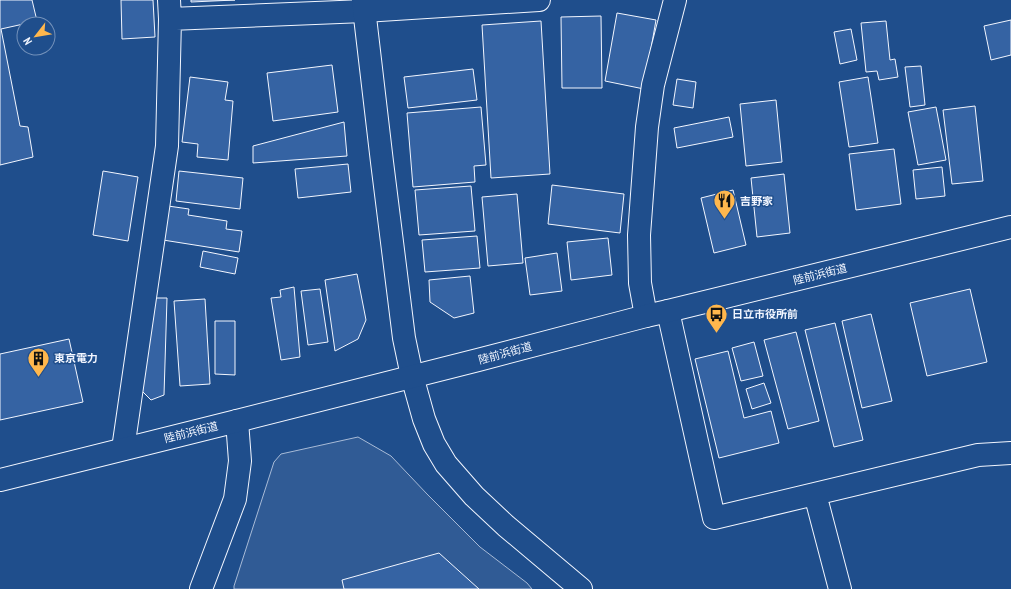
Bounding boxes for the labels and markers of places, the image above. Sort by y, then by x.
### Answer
restaurant icon: 吉野家 [711,188,737,221]
place label: 吉野家 [740,194,773,208]
bus stop icon: 日立市役所前 [704,301,730,334]
place label: 日立市役所前 [732,307,798,321]
building icon: 東京電力 [26,345,52,378]
place label: 東京電力 [54,351,98,365]

